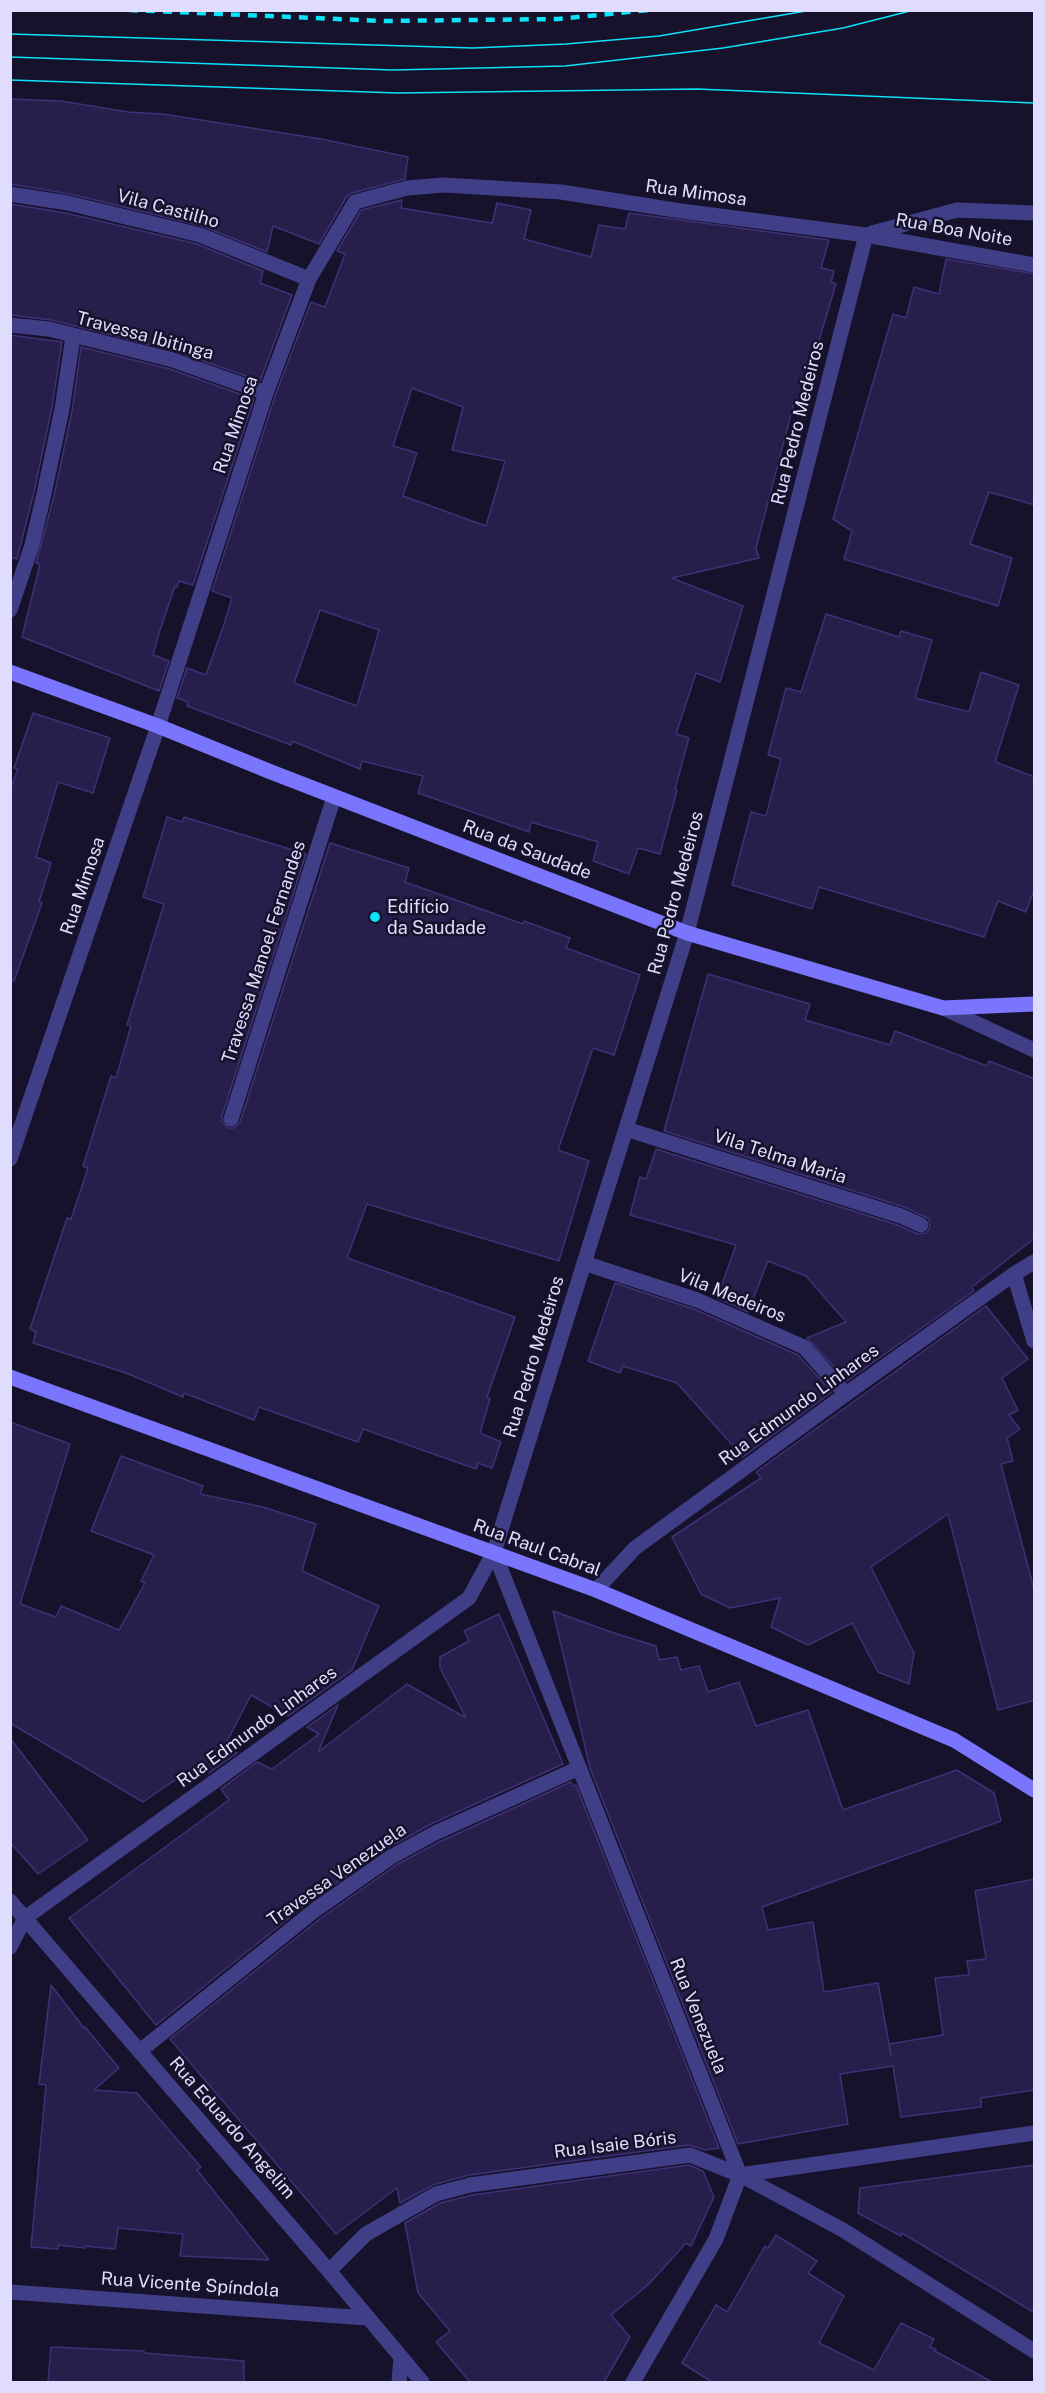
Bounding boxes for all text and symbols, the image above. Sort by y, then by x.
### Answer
street label: Rua Mimosa [644,175,748,211]
street label: Vila Castilho [115,185,221,233]
street label: Rua Boa Noite [894,209,1014,251]
street label: Travessa Ibitinga [74,307,216,365]
street label: Rua Pedro Medeiros [767,339,829,507]
street label: Rua Mimosa [209,373,263,477]
street label: Rua Pedro Medeiros [644,809,708,977]
street label: Rua da Saudade [460,816,594,884]
street label: Rua Mimosa [56,834,110,938]
street label: Travessa Manoel Fernandes [218,838,310,1066]
place label: Edifício da Saudade [387,896,486,938]
marker: Edifício da Saudade [368,910,382,924]
street label: Vila Telma Maria [711,1125,849,1189]
street label: Vila Medeiros [675,1265,789,1327]
street label: Rua Pedro Medeiros [499,1273,569,1441]
street label: Rua Edmundo Linhares [715,1340,883,1470]
street label: Rua Raul Cabral [470,1515,604,1581]
street label: Rua Edmundo Linhares [173,1662,341,1792]
street label: Travessa Venezuela [263,1819,411,1931]
street label: Rua Venezuela [665,1955,731,2077]
street label: Rua Eduardo Angelim [164,2053,300,2203]
street label: Rua Isaie Bóris [553,2127,677,2163]
street label: Rua Vicente Spíndola [100,2268,280,2302]

